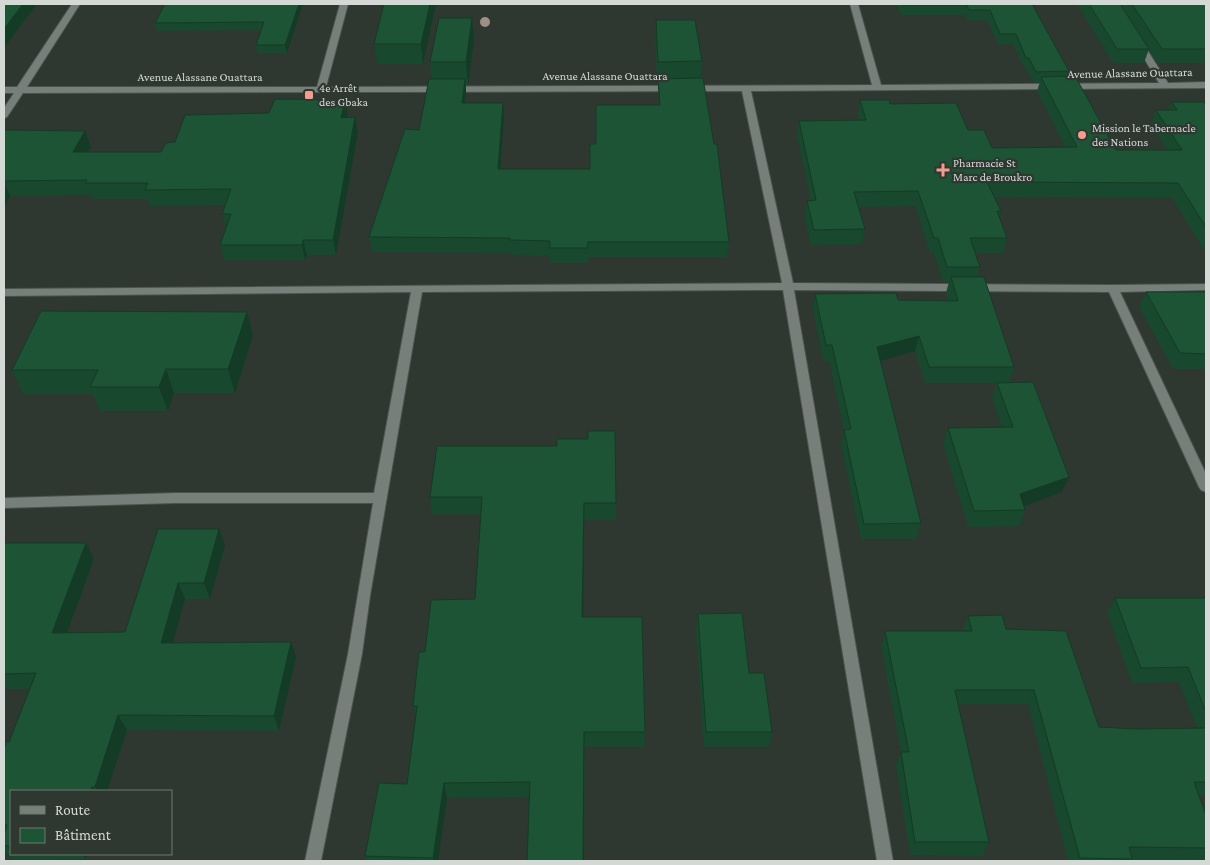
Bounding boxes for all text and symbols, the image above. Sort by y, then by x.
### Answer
street label: Avenue Alassane Ouattara [1067,65,1193,81]
street label: Avenue Alassane Ouattara [542,69,668,83]
street label: Avenue Alassane Ouattara [137,70,263,84]
place label: 4e Arrêt des Gbaka [319,81,369,109]
marker: 4e Arrêt des Gbaka [303,89,315,101]
place label: Mission le Tabernacle des Nations [1092,121,1196,149]
marker: Mission le Tabernacle des Nations [1076,129,1088,141]
place label: Pharmacie St Marc de Broukro [953,156,1032,184]
marker: Pharmacie St Marc de Broukro [937,164,949,176]
legend [10,790,172,855]
text: Route [55,802,90,818]
text: Bâtiment [55,827,112,843]

